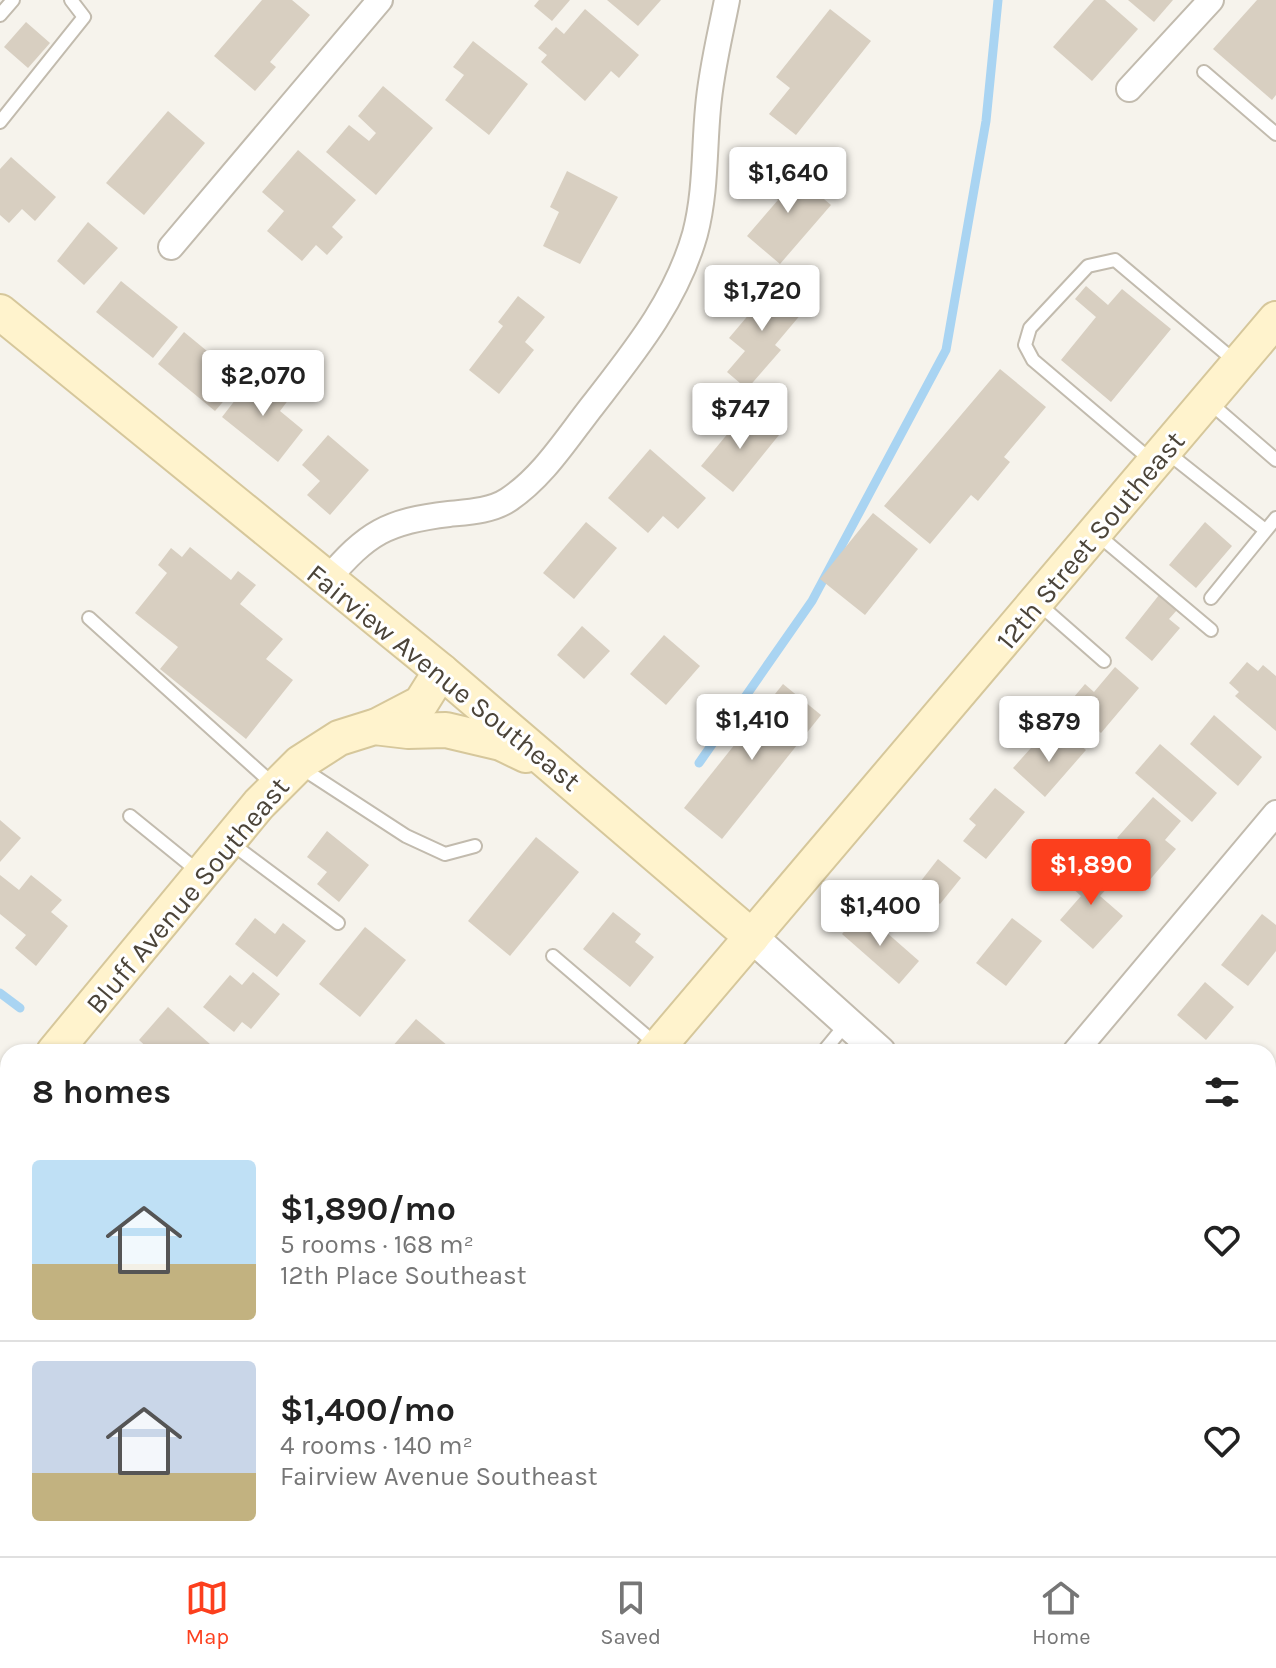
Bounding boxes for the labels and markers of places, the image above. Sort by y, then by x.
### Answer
pin: $1,640 [723,147,853,215]
pin: $1,720 [697,265,827,333]
pin: $2,070 [198,350,328,418]
pin: $747 [693,383,787,451]
pin: $1,410 [687,694,817,762]
pin: $879 [1002,696,1096,764]
pin: $1,890 [1026,839,1156,907]
pin: $1,400 [815,880,945,948]

